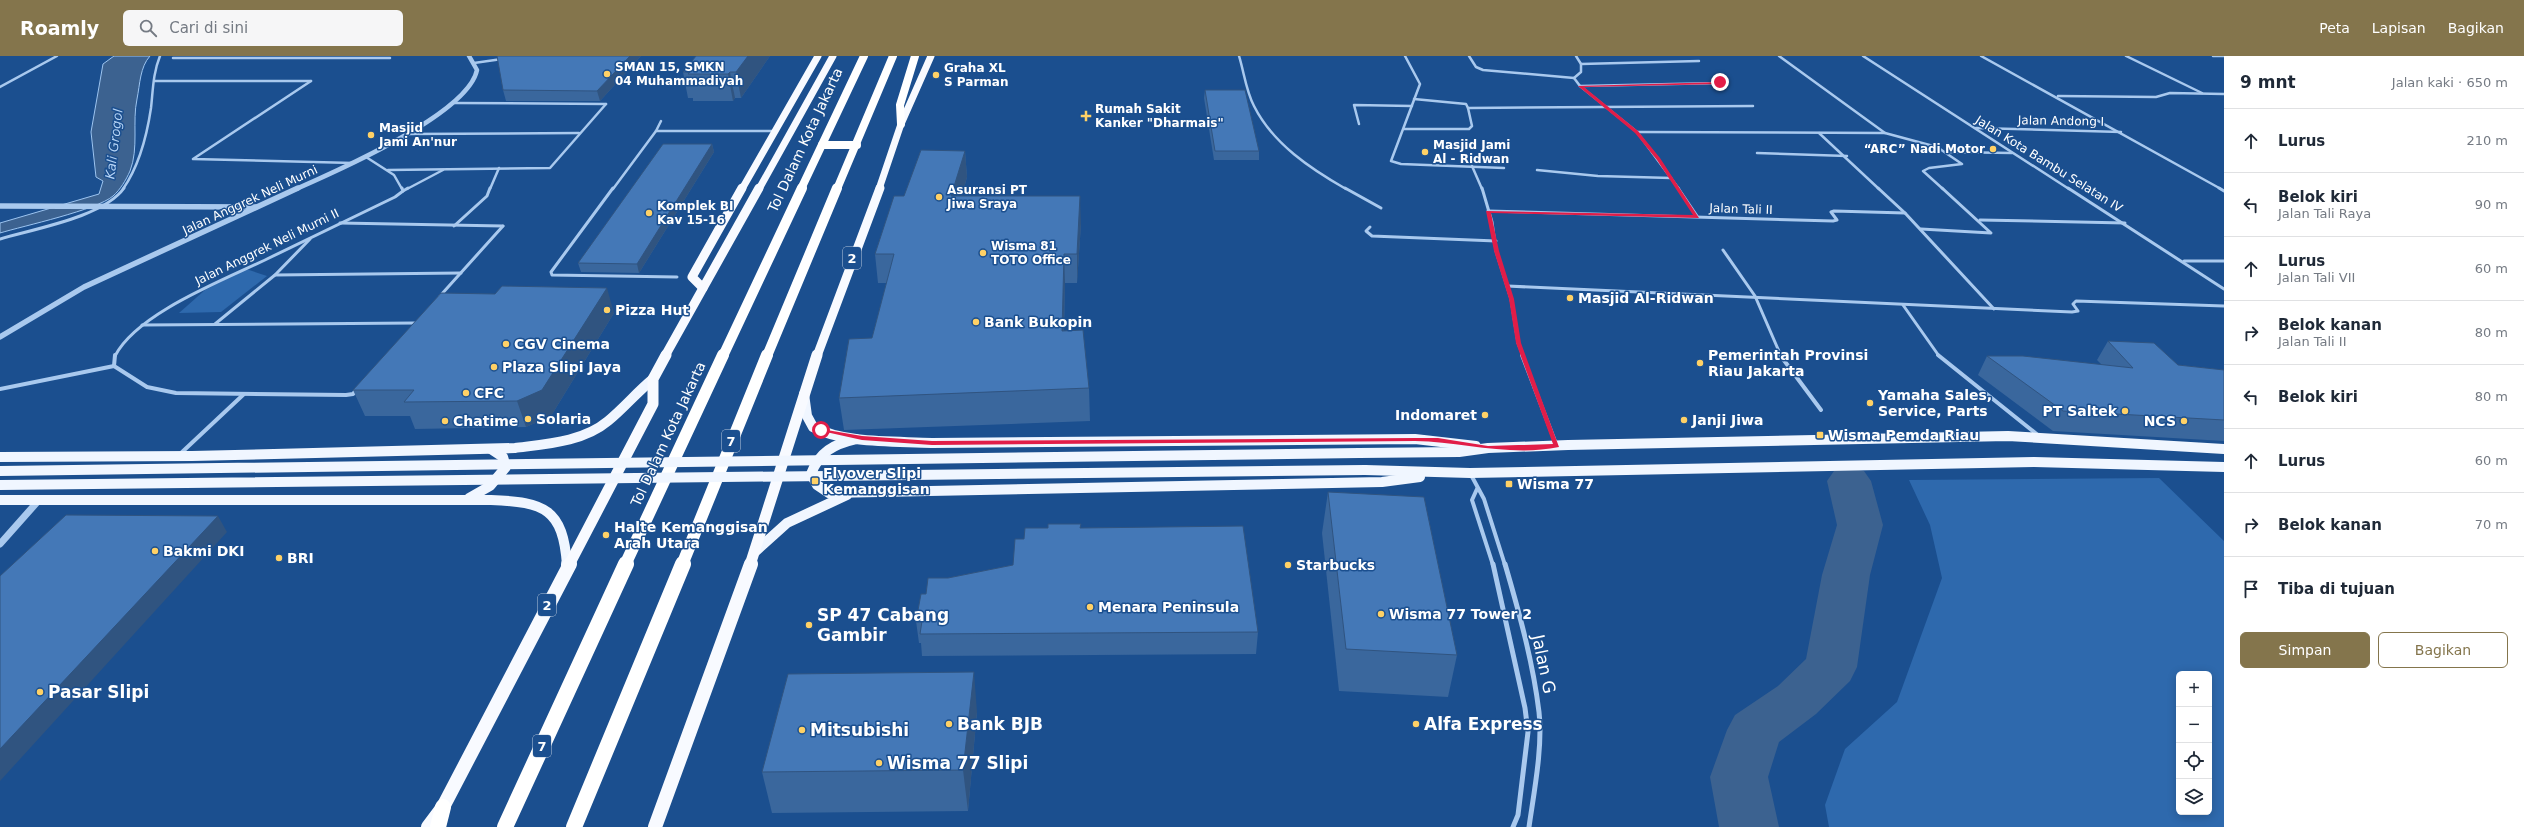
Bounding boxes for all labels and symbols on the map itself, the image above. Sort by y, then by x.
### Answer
place label: SMAN 15, SMKN 04 Muhammadiyah [615,60,743,88]
place label: Graha XL S Parman [944,61,1008,89]
street label: Tol Dalam Kota Jakarta [764,65,846,216]
marker: SMAN 15, SMKN 04 Muhammadiyah [602,69,612,79]
marker: Graha XL S Parman [931,70,941,80]
route end [1711,73,1729,91]
place label: Rumah Sakit Kanker "Dharmais" [1095,102,1224,130]
water label: Kali Grogol [102,108,126,180]
marker: Rumah Sakit Kanker "Dharmais" [1080,110,1092,122]
street label: Jalan Kota Bambu Selatan IV [1972,112,2126,216]
street label: Jalan Andong I [2017,113,2104,129]
place label: Masjid Jami An'nur [378,121,457,149]
marker: Masjid Jami An'nur [366,130,376,140]
place label: Masjid Jami Al - Ridwan [1433,138,1510,166]
place label: “ARC” Nadi Motor [1864,142,1985,156]
marker: “ARC” Nadi Motor [1988,144,1998,154]
marker: Masjid Jami Al - Ridwan [1420,147,1430,157]
street label: Jalan Anggrek Neli Murni [179,163,320,238]
place label: Asuransi PT Jiwa Sraya [946,183,1028,211]
marker: Asuransi PT Jiwa Sraya [934,192,944,202]
place label: Komplek BI Kav 15-16 [657,199,733,227]
street label: Jalan Tali II [1708,201,1773,217]
street label: Jalan Anggrek Neli Murni II [192,206,341,288]
marker: Komplek BI Kav 15-16 [644,208,654,218]
place label: Wisma 81 TOTO Office [991,239,1071,267]
road number: 2 [843,247,861,269]
marker: Wisma 81 TOTO Office [978,248,988,258]
place label: Masjid Al-Ridwan [1578,290,1714,306]
marker: Masjid Al-Ridwan [1565,293,1575,303]
place label: Pizza Hut [615,302,689,318]
marker: Pizza Hut [602,305,612,315]
place label: Bank Bukopin [984,314,1092,330]
marker: Bank Bukopin [971,317,981,327]
place label: CGV Cinema [514,336,610,352]
marker: CGV Cinema [501,339,511,349]
place label: Pemerintah Provinsi Riau Jakarta [1708,347,1868,379]
marker: Pemerintah Provinsi Riau Jakarta [1695,358,1705,368]
place label: Plaza Slipi Jaya [502,359,621,375]
street label: Tol Dalam Kota Jakarta [627,359,709,510]
marker: Plaza Slipi Jaya [489,362,499,372]
place label: CFC [474,385,504,401]
place label: Yamaha Sales, Service, Parts [1877,387,1992,419]
marker: CFC [461,388,471,398]
marker: Yamaha Sales, Service, Parts [1865,398,1875,408]
place label: PT Saltek [2042,403,2118,419]
marker: PT Saltek [2120,406,2130,416]
place label: Indomaret [1395,407,1477,423]
marker: Indomaret [1480,410,1490,420]
place label: Solaria [536,411,591,427]
place label: Janji Jiwa [1691,412,1763,428]
place label: Chatime [453,413,518,429]
place label: NCS [2144,413,2176,429]
marker: Solaria [523,414,533,424]
marker: Janji Jiwa [1679,415,1689,425]
marker: Chatime [440,416,450,426]
marker: NCS [2179,416,2189,426]
route start [812,421,830,439]
place label: Wisma Pemda Riau [1828,427,1979,443]
road number: 7 [722,430,740,452]
marker: Wisma Pemda Riau [1815,430,1825,440]
place label: Flyover Slipi Kemanggisan [823,465,930,497]
marker: Flyover Slipi Kemanggisan [810,476,820,486]
place label: Wisma 77 [1517,476,1594,492]
marker: Wisma 77 [1504,479,1514,489]
place label: Halte Kemanggisan Arah Utara [614,519,768,551]
marker: Halte Kemanggisan Arah Utara [601,530,611,540]
place label: Bakmi DKI [163,543,244,559]
marker: Bakmi DKI [150,546,160,556]
place label: BRI [287,550,314,566]
marker: BRI [274,553,284,563]
place label: Starbucks [1296,557,1375,573]
marker: Starbucks [1283,560,1293,570]
road number: 2 [538,594,556,616]
place label: Menara Peninsula [1098,599,1239,615]
marker: Menara Peninsula [1085,602,1095,612]
place label: SP 47 Cabang Gambir [817,605,949,645]
place label: Wisma 77 Tower 2 [1389,606,1532,622]
marker: Wisma 77 Tower 2 [1376,609,1386,619]
marker: SP 47 Cabang Gambir [804,620,814,630]
street label: Jalan G [1528,632,1560,695]
place label: Pasar Slipi [48,682,149,702]
marker: Pasar Slipi [35,687,45,697]
place label: Bank BJB [957,714,1043,734]
place label: Alfa Express [1424,714,1543,734]
marker: Bank BJB [944,719,954,729]
marker: Alfa Express [1411,719,1421,729]
place label: Mitsubishi [810,720,909,740]
marker: Mitsubishi [797,725,807,735]
road number: 7 [533,735,551,757]
place label: Wisma 77 Slipi [887,753,1028,773]
marker: Wisma 77 Slipi [874,758,884,768]

